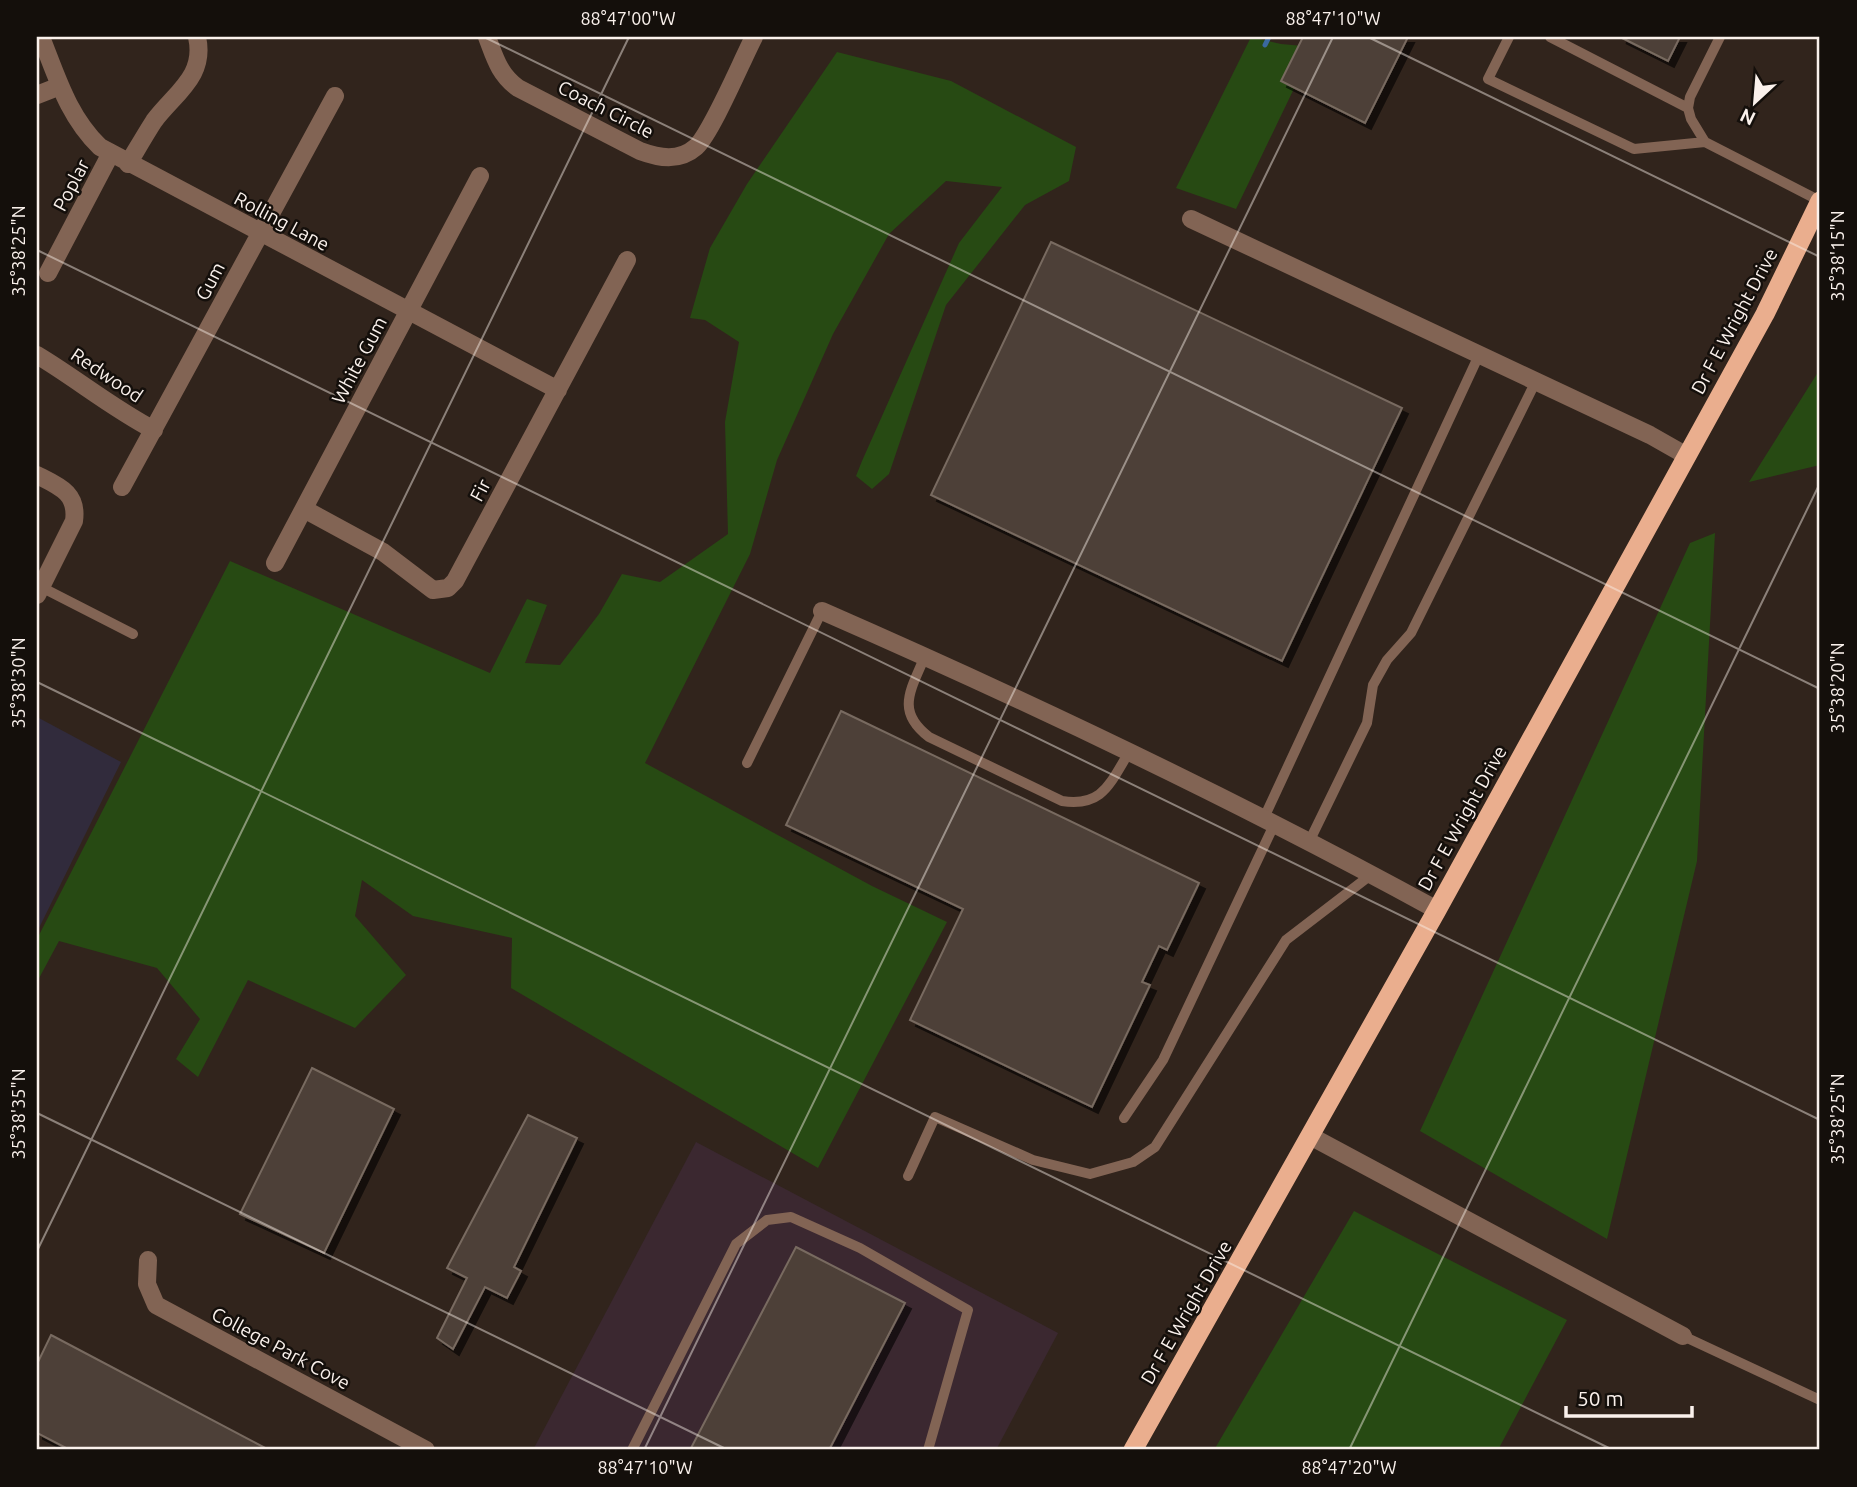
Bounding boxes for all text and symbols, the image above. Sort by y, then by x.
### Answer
text: 88°47'00"W [580,8,676,28]
text: 88°47'10"W [1285,8,1381,28]
north arrow [1720,66,1790,136]
street label: Coach Circle [555,76,657,142]
text: N [1736,104,1759,130]
street label: Poplar [48,155,94,215]
street label: Rolling Lane [231,187,333,255]
text: 35°38'25"N [8,205,28,297]
text: 35°38'15"N [1827,210,1847,302]
street label: Dr F E Wright Drive [1686,244,1782,398]
street label: Gum [191,258,229,304]
street label: White Gum [327,313,391,407]
street label: Redwood [67,343,147,407]
street label: Fir [465,475,495,505]
text: 35°38'30"N [8,637,28,729]
text: 35°38'20"N [1827,642,1847,734]
street label: Dr F E Wright Drive [1413,742,1511,894]
text: 35°38'35"N [8,1068,28,1160]
text: 35°38'25"N [1827,1073,1847,1165]
street label: Dr F E Wright Drive [1136,1236,1236,1388]
street label: College Park Cove [208,1302,354,1394]
scale bar [1566,1375,1692,1419]
text: 50 m [1577,1386,1624,1410]
text: 88°47'10"W [597,1457,693,1477]
text: 88°47'20"W [1301,1457,1397,1477]

